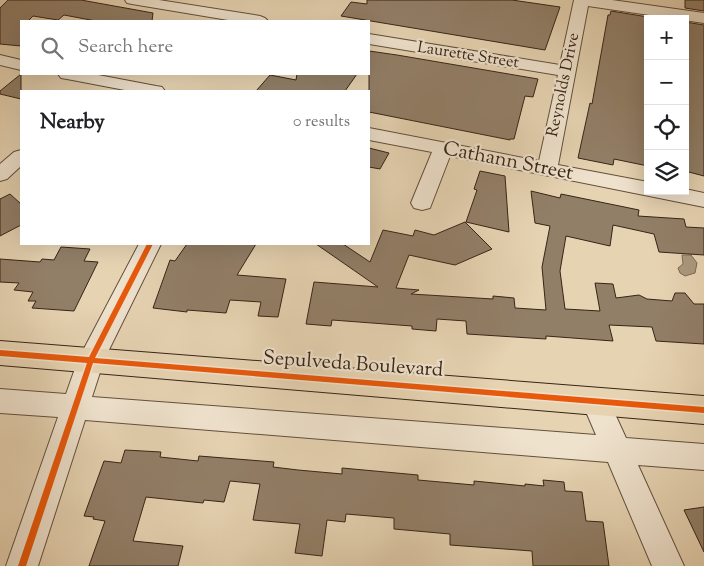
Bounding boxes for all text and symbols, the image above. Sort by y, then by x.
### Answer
map controls [644,15,689,195]
button: + [644,15,689,60]
search box [20,20,370,75]
street label: Reynolds Drive [542,31,586,139]
icon: search [38,34,66,62]
text: Search here [78,34,173,61]
street label: Laurette Street [416,37,521,75]
button: − [644,60,689,105]
button: locate [644,105,689,150]
text: Nearby [40,108,105,138]
text: 0 results [293,111,350,134]
street label: Cathann Street [440,135,576,189]
button: layers [644,150,689,195]
street label: Sepulveda Boulevard [262,344,444,386]

